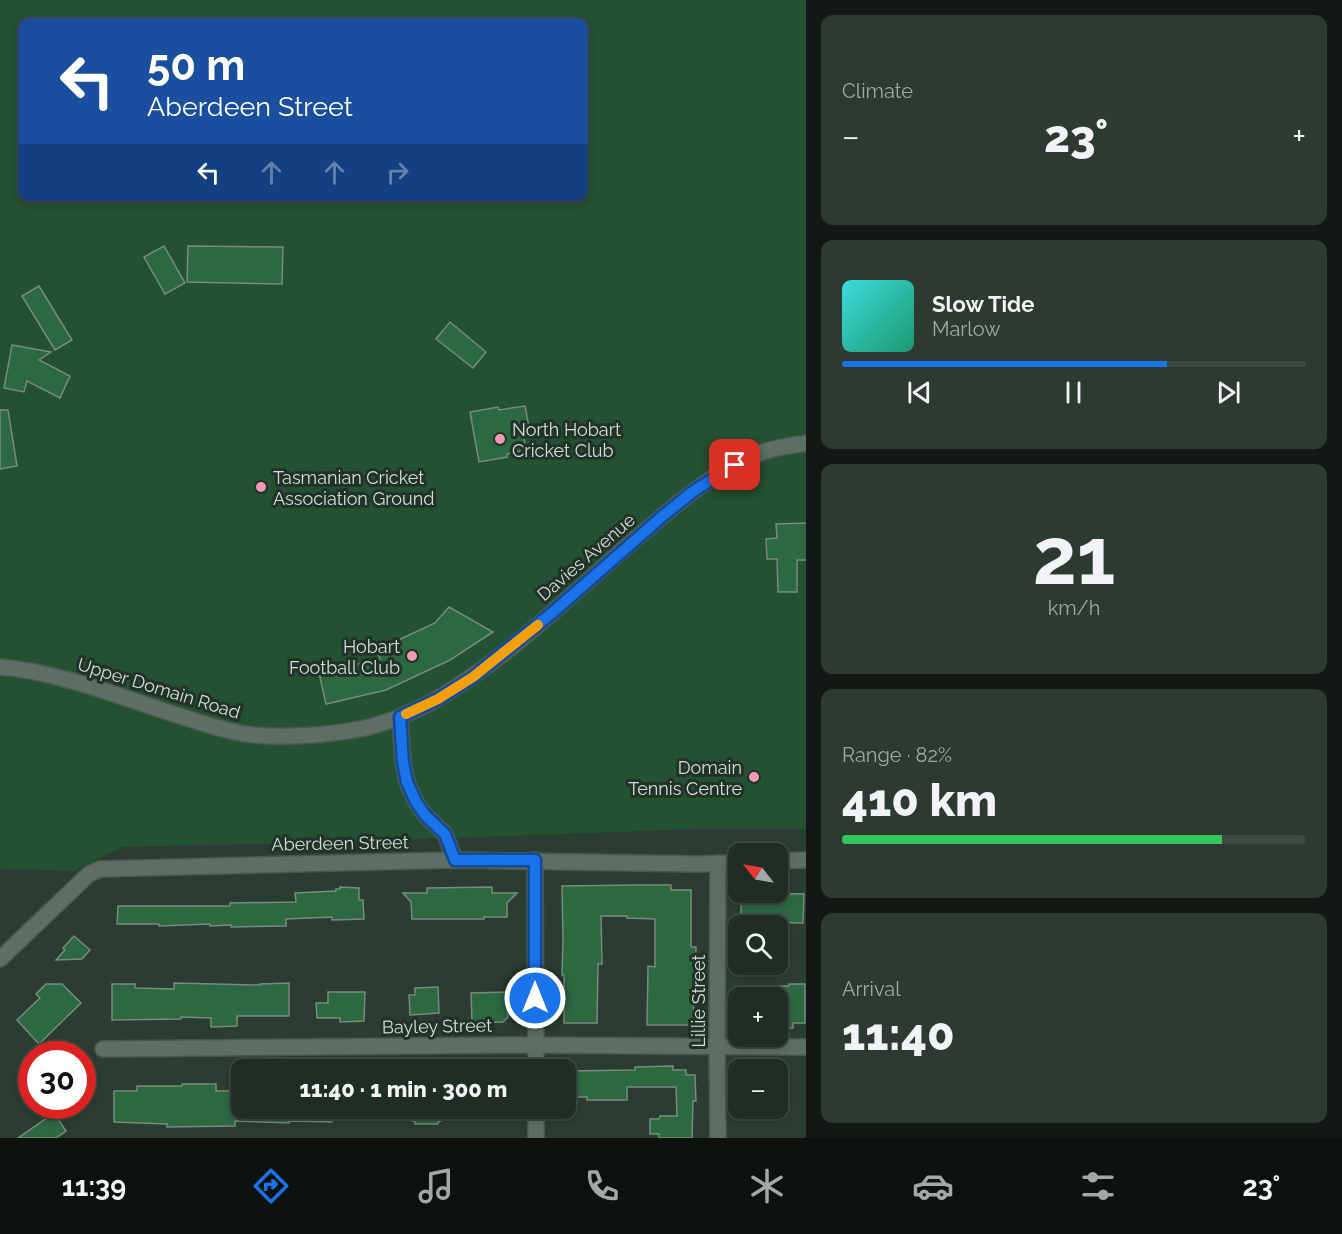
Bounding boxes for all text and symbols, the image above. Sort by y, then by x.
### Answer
text: 50 m [147,41,245,90]
icon: left [48,42,126,120]
text: Climate [842,79,913,103]
text: Aberdeen Street [147,91,353,122]
text: 23° [1044,110,1108,163]
text: − [842,117,860,156]
text: + [1292,117,1306,156]
icon: left [192,156,225,189]
icon: ahead [255,156,288,189]
icon: ahead [318,156,351,189]
icon: right [381,156,414,189]
text: Slow Tide [932,291,1034,317]
text: Marlow [932,317,1001,341]
icon: previous [903,376,936,409]
icon: pause [1057,376,1090,409]
icon: next [1212,376,1245,409]
place label: North Hobart Cricket Club [512,419,621,461]
marker: North Hobart Cricket Club [493,432,507,446]
pin [709,439,760,490]
icon: arrive [718,448,751,481]
place label: Tasmanian Cricket Association Ground [273,467,434,509]
marker: Tasmanian Cricket Association Ground [254,480,268,494]
street label: Davies Avenue [533,509,639,605]
text: 21 [1033,511,1115,602]
text: km/h [1048,596,1100,620]
place label: Hobart Football Club [289,636,400,678]
marker: Hobart Football Club [405,649,419,663]
street label: Upper Domain Road [75,653,243,723]
text: Range · 82% [842,743,952,767]
place label: Domain Tennis Centre [628,757,742,799]
marker: Domain Tennis Centre [747,770,761,784]
text: 410 km [842,774,997,827]
street label: Aberdeen Street [271,831,409,855]
north arrow [728,843,788,903]
map controls [728,843,788,1119]
button: search [728,915,788,975]
street label: Lillie Street [688,954,709,1048]
position arrow [503,966,567,1030]
text: Arrival [842,977,901,1001]
button: + [728,987,788,1047]
text: 11:40 [842,1008,955,1061]
street label: Bayley Street [382,1015,492,1037]
speed limit sign: 30 [18,1041,96,1119]
button: − [728,1059,788,1119]
text: 11:40 · 1 min · 300 m [300,1076,507,1102]
icon: directions [250,1165,292,1207]
icon: music [415,1165,457,1207]
icon: phone [581,1165,623,1207]
icon: climate [746,1165,788,1207]
icon: car [912,1165,954,1207]
icon: filters [1077,1165,1119,1207]
text: 11:39 [62,1171,126,1202]
text: 23° [1243,1171,1280,1202]

